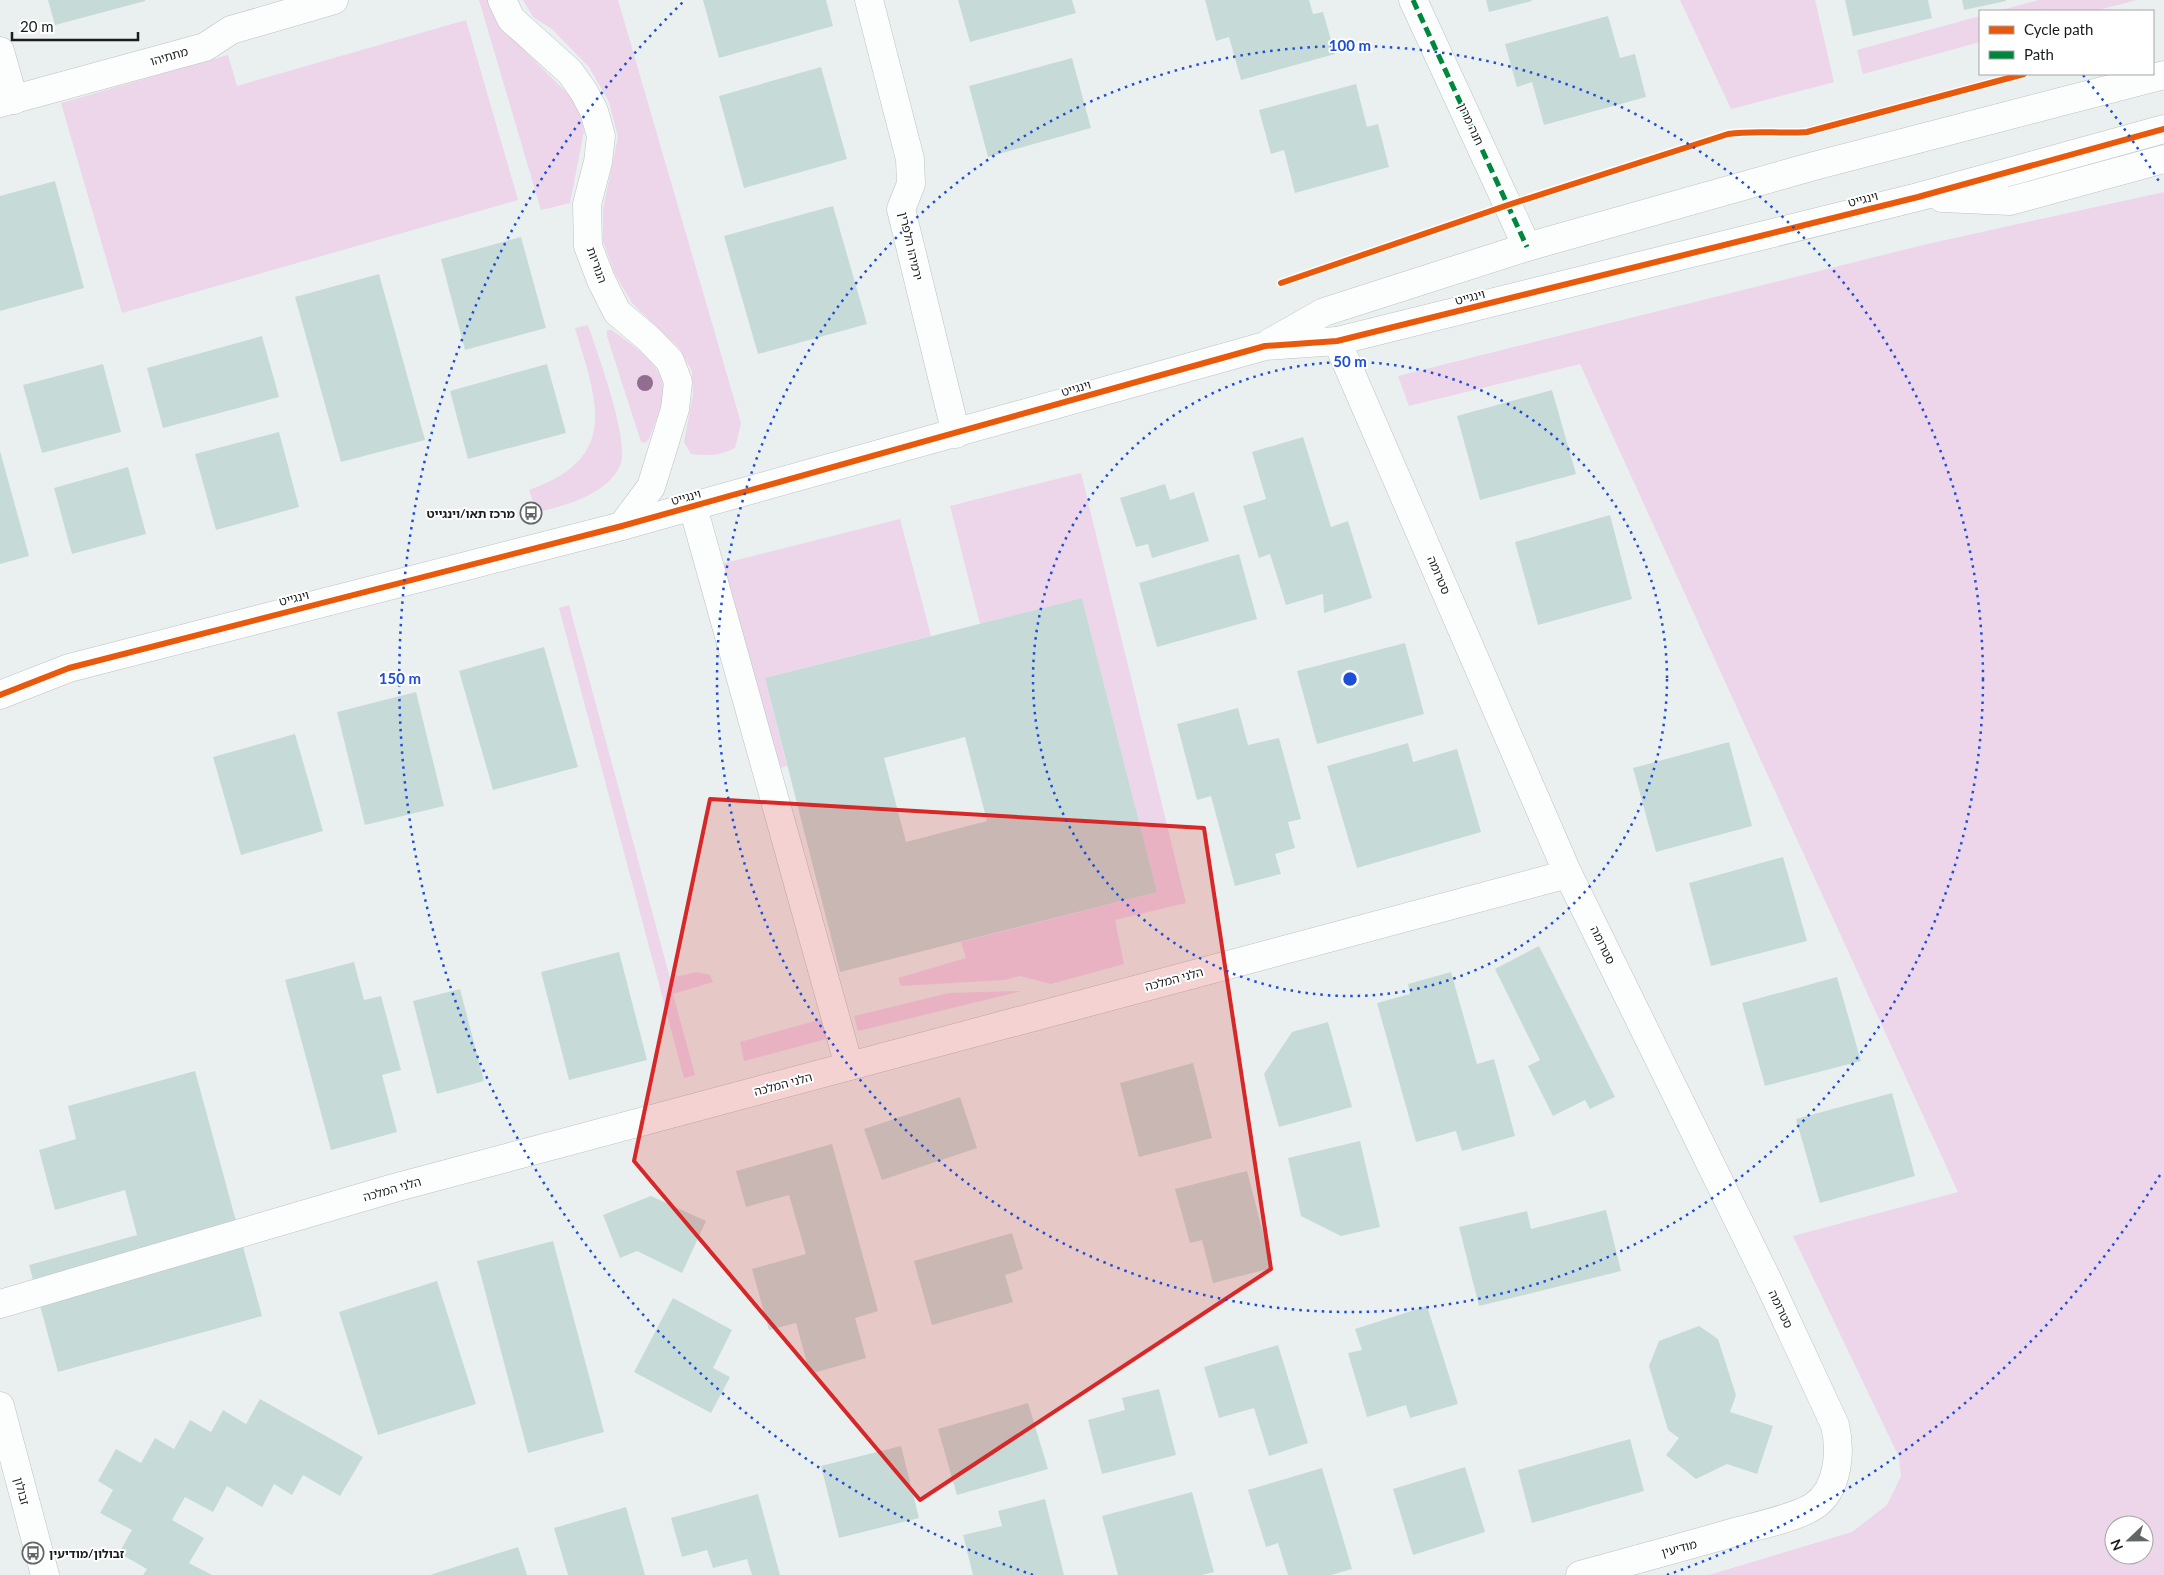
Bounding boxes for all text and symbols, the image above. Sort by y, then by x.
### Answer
scale bar [12,10,139,42]
legend [1979,10,2154,75]
text: 20 m [20,17,54,35]
text: Cycle path [2024,20,2093,38]
text: 100 m [1329,36,1371,54]
street label: מתתיהו [148,43,190,69]
text: Path [2024,45,2054,63]
street label: חנה מרון [1455,101,1487,148]
street label: וינגייט [1846,188,1880,210]
street label: ירמיהו הלפרין [896,210,926,282]
street label: הנוריות [584,245,610,285]
street label: וינגייט [1453,286,1487,308]
text: 50 m [1333,352,1367,370]
street label: וינגייט [1059,377,1093,399]
street label: וינגייט [669,486,703,508]
bus stop icon: מרכז תאו/וינגייט [519,501,543,525]
place label: מרכז תאו/וינגייט [427,506,516,521]
street label: סטרומה [1424,553,1454,597]
street label: וינגייט [277,587,311,609]
text: 150 m [379,669,421,687]
centre of rings [1341,670,1359,688]
street label: סטרומה [1587,924,1619,967]
street label: הלני המלכה [1143,964,1205,994]
street label: הלני המלכה [752,1069,814,1099]
street label: הלני המלכה [361,1174,423,1204]
street label: סטרומה [1766,1287,1796,1331]
street label: זבולון [11,1476,33,1507]
north arrow [2104,1515,2154,1565]
street label: מודיעין [1660,1536,1698,1560]
text: N [2107,1537,2126,1553]
bus stop icon: זבולון/מודיעין [21,1541,45,1565]
place label: זבולון/מודיעין [49,1546,125,1561]

